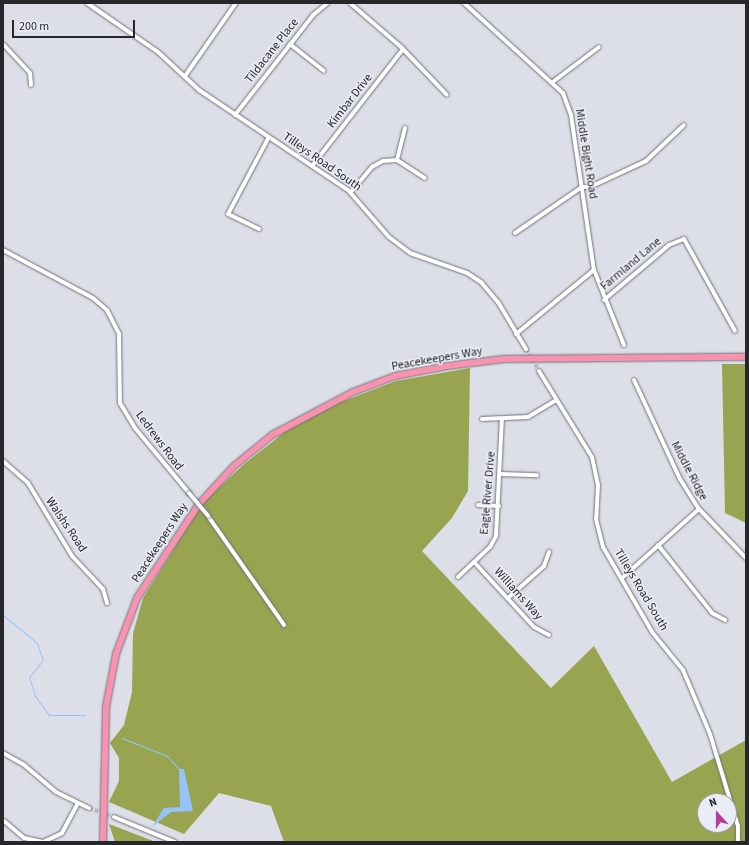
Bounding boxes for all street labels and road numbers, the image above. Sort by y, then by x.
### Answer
street label: Tildacane Place [242,16,302,86]
street label: Kimbar Drive [324,71,376,131]
street label: Middle Bight Road [572,108,600,200]
street label: Tilleys Road South [280,130,364,194]
street label: Farmland Lane [598,234,664,294]
street label: Peacekeepers Way [390,344,484,374]
street label: Ledrews Road [132,409,186,473]
street label: Middle Ridge [667,439,711,503]
street label: Eagle River Drive [477,451,499,535]
street label: Walshs Road [42,495,90,555]
street label: Peacekeepers Way [129,500,191,586]
street label: Tilleys Road South [611,547,671,633]
street label: Williams Way [491,565,545,623]

